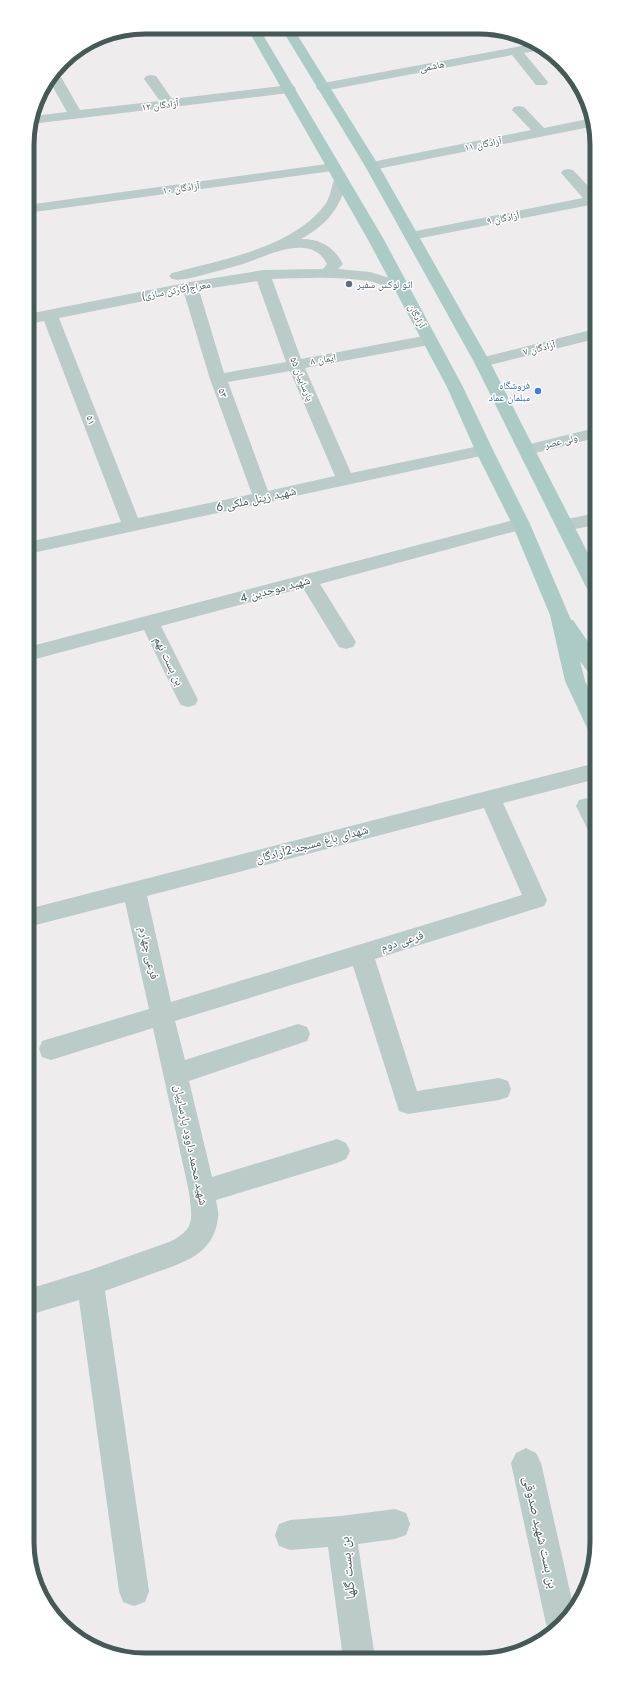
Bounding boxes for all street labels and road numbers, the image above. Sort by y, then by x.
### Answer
street label: هاشمی [418,56,446,76]
street label: ۱۲ آزادگان [141,95,180,115]
street label: ۱۱ آزادگان [463,133,503,155]
street label: ۱۰ آزادگان [161,178,201,198]
street label: ۹ آزادگان [485,207,521,228]
street label: معراج(کارتن سازی) [140,276,212,303]
street label: آزادگان [404,301,430,331]
street label: ۷ آزادگان [521,337,557,359]
street label: ۸ ایمان [309,349,337,369]
street label: پارساییان ۵۵ [286,355,318,403]
street label: ۵۳ [214,386,232,400]
street label: ۵۱ [82,413,100,427]
street label: ولی عصر [542,430,579,453]
street label: 6 شهید زینل ملکی [214,482,298,516]
street label: 4 شهید موحدین [238,571,312,607]
street label: بن بست نهم [149,633,189,689]
street label: شهدای‌ باغ مسجد-2آزادگان [254,820,370,868]
street label: فرعی چهارم [134,925,164,981]
street label: فرعی دوم [378,926,426,956]
street label: شهید محمد داوود پارساییان [169,1083,213,1207]
street label: بن بست شهید صدوقی [518,1474,564,1590]
street label: بن بست گلها [334,1535,360,1600]

